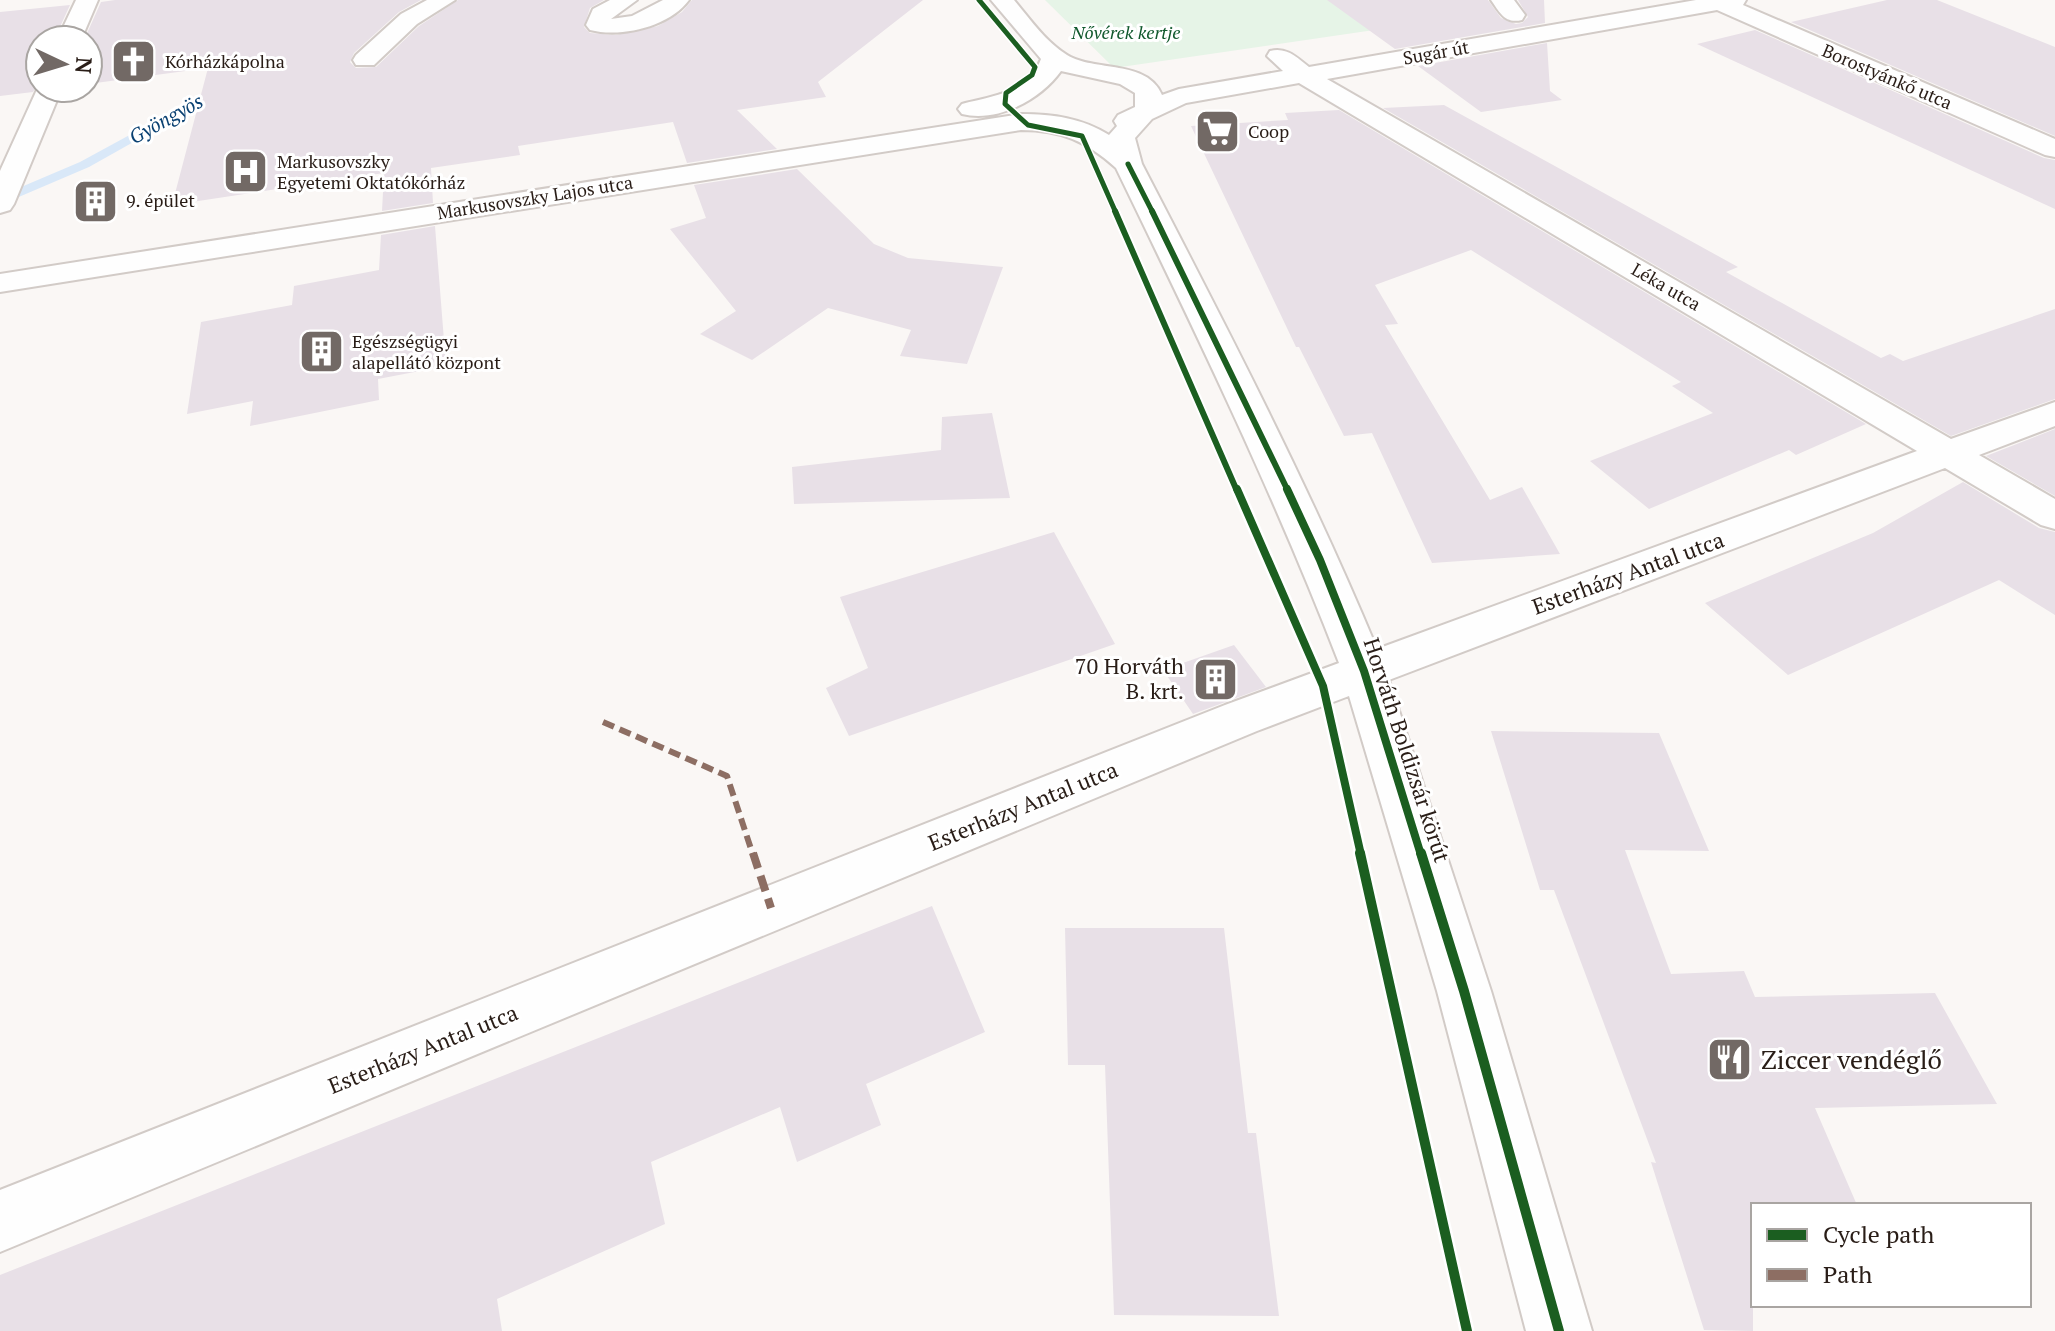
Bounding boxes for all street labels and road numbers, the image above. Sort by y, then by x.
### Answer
street label: Sugár út [1401,34,1471,70]
street label: Borostyánkő utca [1819,38,1956,114]
street label: Markusovszky Lajos utca [435,170,634,224]
street label: Léka utca [1628,257,1705,316]
street label: Esterházy Antal utca [1528,524,1728,621]
street label: Horváth Boldizsár körút [1357,634,1457,866]
street label: Esterházy Antal utca [924,754,1122,857]
street label: Esterházy Antal utca [324,997,522,1100]

